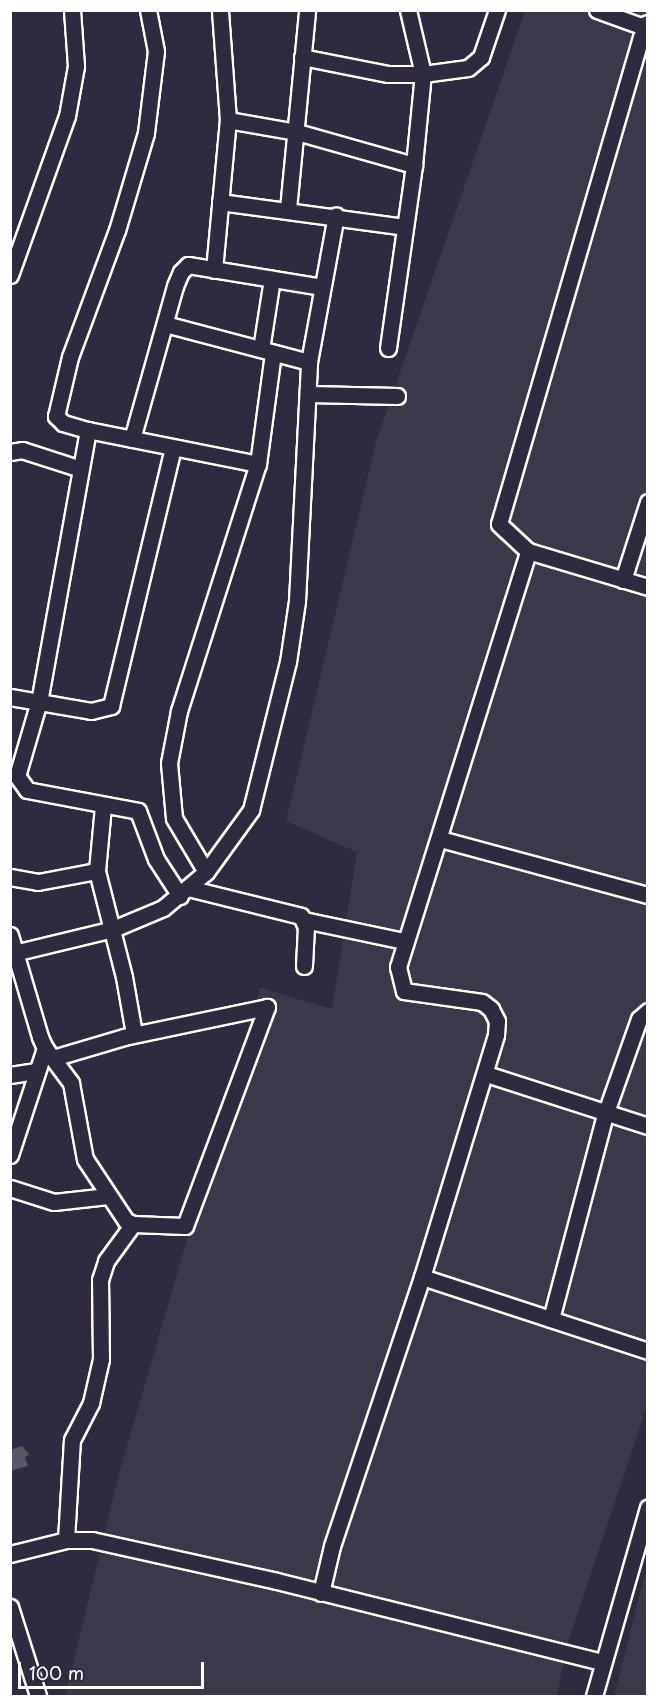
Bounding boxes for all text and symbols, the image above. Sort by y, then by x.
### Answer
scale bar [21,1650,207,1688]
text: 100 m [29,1659,84,1686]

